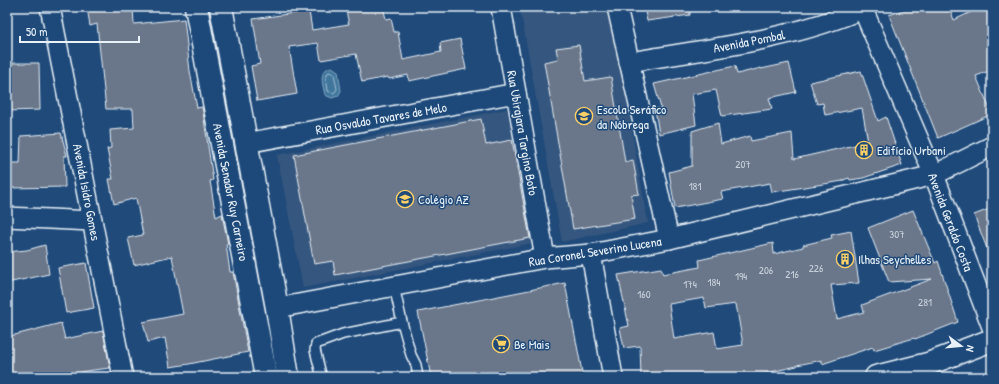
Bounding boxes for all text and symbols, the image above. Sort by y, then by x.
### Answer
scale bar [20,18,139,44]
text: 50 m [26,23,47,40]
street label: Avenida Pombal [711,25,787,57]
street label: Rua Ubirajara Targino Boto [503,69,543,197]
street label: Rua Osvaldo Tavares de Melo [314,98,448,138]
place label: Escola Seráfico da Nóbrega [597,100,666,133]
school or university icon: Escola Seráfico da Nóbrega [574,106,594,126]
street label: Avenida Senador Ruy Carneiro [209,122,253,262]
building icon: Edifício Urbani [854,140,874,160]
place label: Edifício Urbani [877,141,946,159]
street label: Avenida Isidro Gomes [69,142,105,242]
house number: 207 [735,157,751,171]
street label: Avenida Geraldo Costa [924,170,978,274]
house number: 181 [689,179,701,193]
school or university icon: Colégio AZ [395,189,415,209]
place label: Colégio AZ [418,190,469,208]
house number: 307 [889,227,905,241]
street label: Rua Coronel Severino Lucena [527,232,663,270]
building icon: Ilhas Seychelles [835,249,855,269]
place label: Ilhas Seychelles [858,250,931,268]
house number: 226 [809,261,824,275]
house number: 206 [759,263,774,277]
house number: 216 [785,267,799,281]
house number: 194 [735,269,747,283]
house number: 184 [708,275,720,289]
house number: 174 [683,277,697,291]
house number: 160 [637,287,651,301]
house number: 281 [918,295,932,309]
north arrow [941,326,981,366]
supermarket icon: Be Mais [491,334,511,354]
place label: Be Mais [514,335,550,353]
text: N [963,344,978,354]

